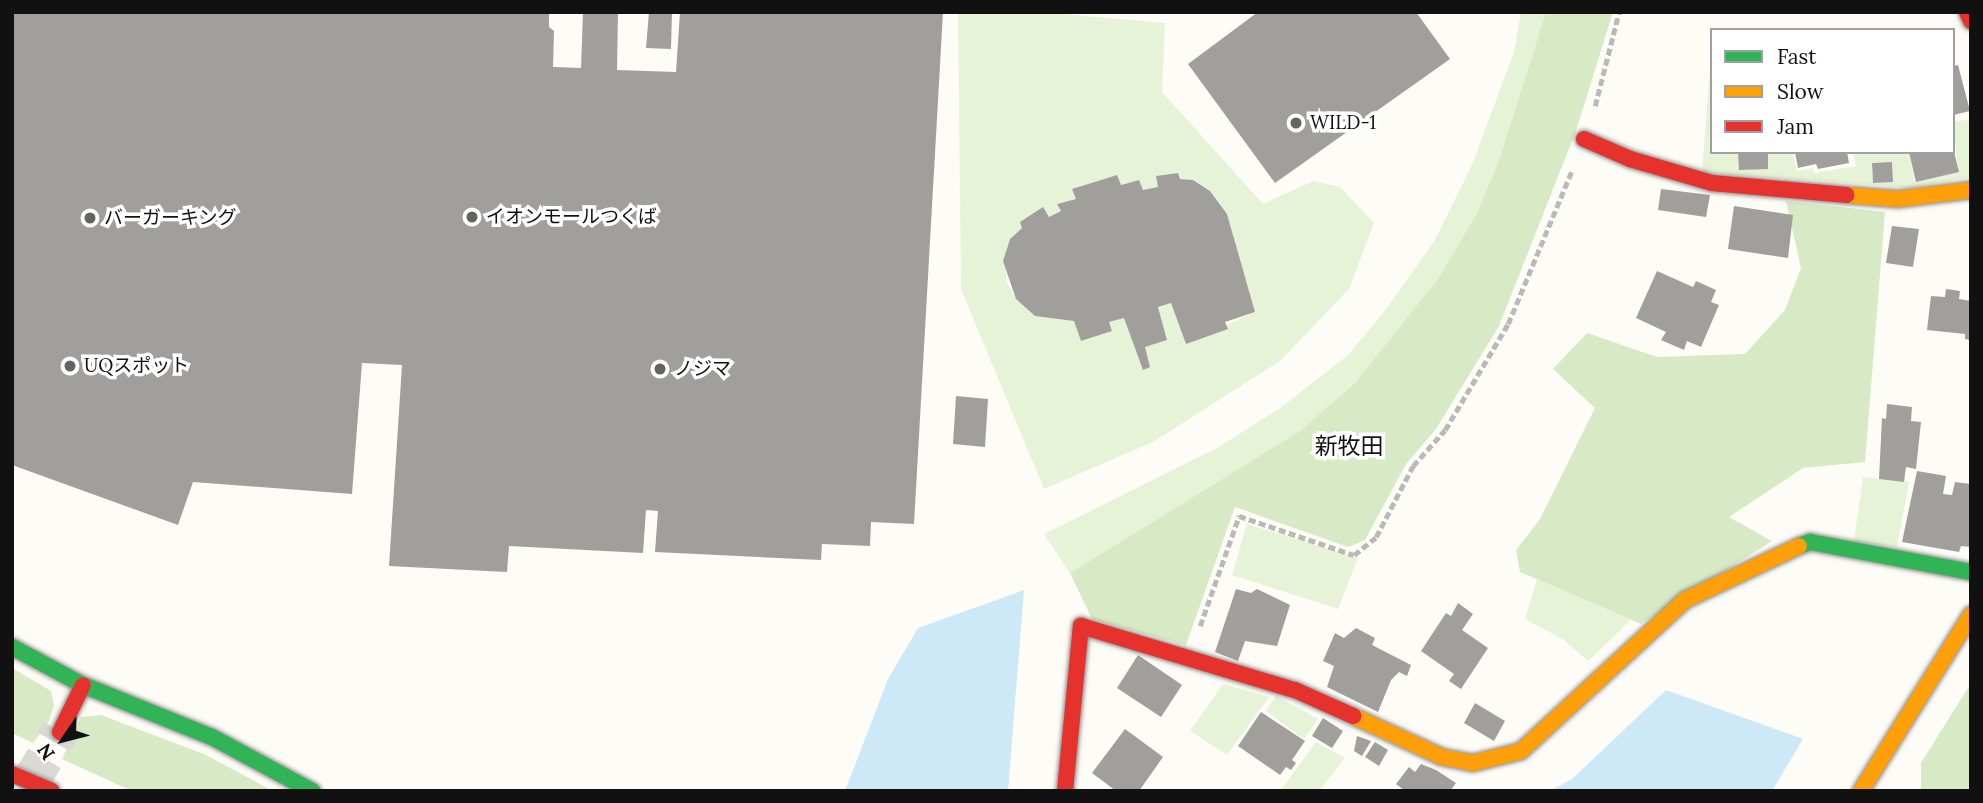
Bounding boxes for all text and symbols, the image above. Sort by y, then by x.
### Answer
legend [1710,28,1955,154]
text: Fast [1777,43,1816,70]
text: Slow [1777,78,1824,105]
place label: WILD-1 [1310,112,1376,134]
text: Jam [1777,113,1814,140]
marker: WILD-1 [1288,115,1304,131]
place label: イオンモールつくば [486,206,657,228]
place label: バーガーキング [104,207,237,229]
marker: イオンモールつくば [464,209,480,225]
marker: バーガーキング [82,210,98,226]
place label: UQスポット [84,355,189,377]
marker: UQスポット [62,358,78,374]
place label: ノジマ [674,358,731,380]
marker: ノジマ [652,361,668,377]
district label: 新牧田 [1315,432,1383,460]
north arrow [28,705,98,775]
text: N [32,739,60,765]

